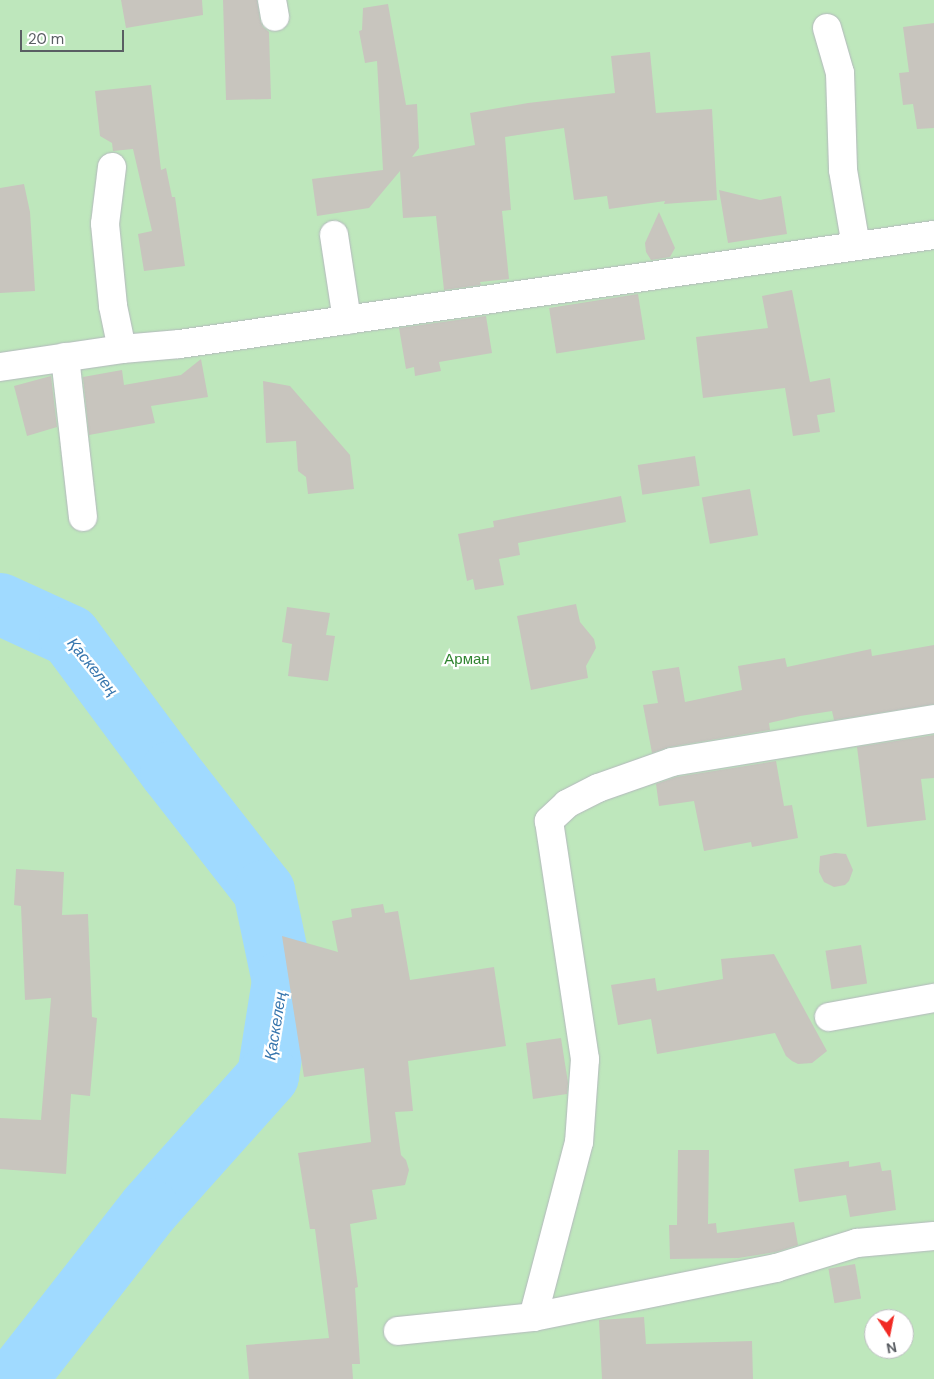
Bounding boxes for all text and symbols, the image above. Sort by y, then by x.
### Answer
scale bar [22,20,126,52]
text: 20 m [28,29,64,49]
water label: Қаскелең [63,634,121,700]
park label: Арман [444,651,490,669]
water label: Қаскелең [261,990,291,1062]
north arrow [864,1309,914,1359]
text: N [885,1338,898,1358]

